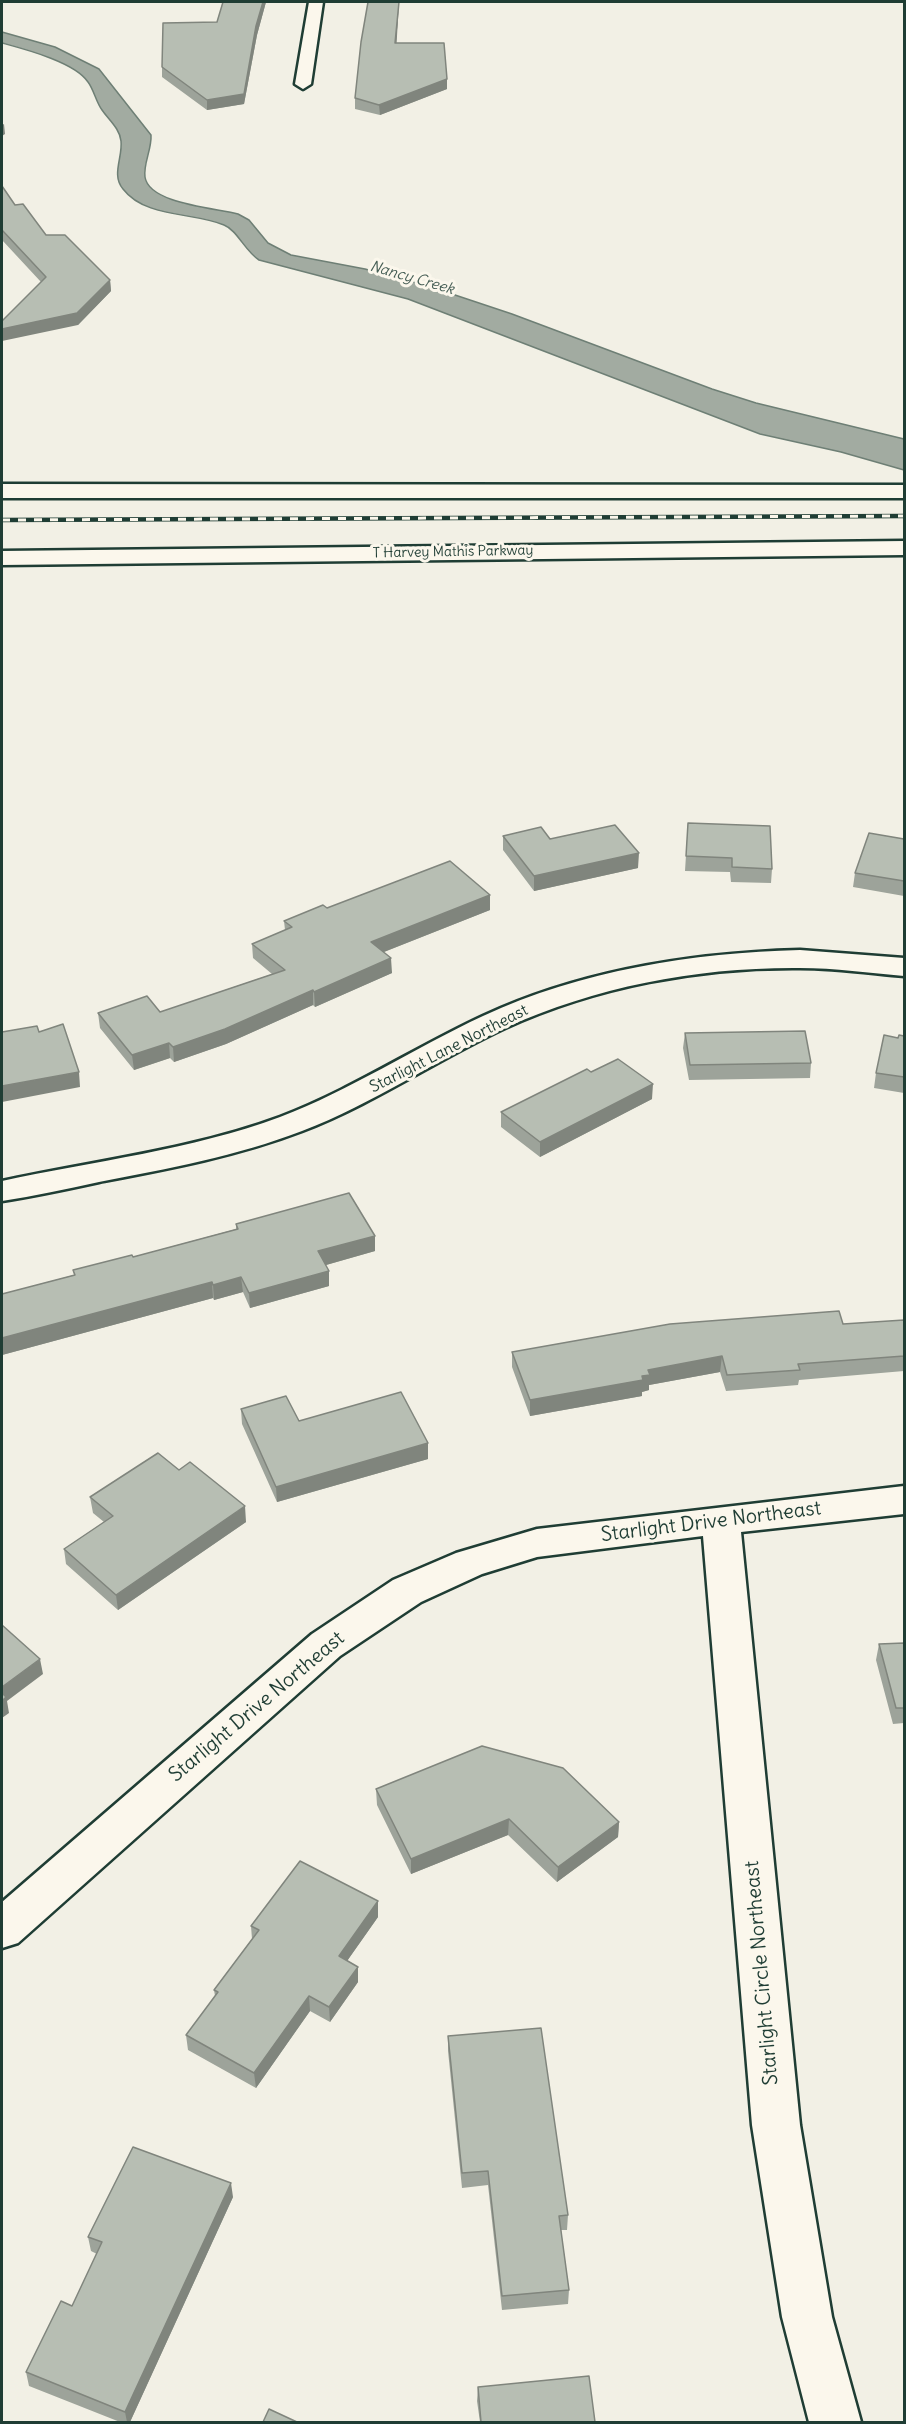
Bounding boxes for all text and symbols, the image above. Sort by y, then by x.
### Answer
water label: Nancy Creek [368,257,456,299]
street label: T Harvey Mathis Parkway [373,542,533,562]
street label: Starlight Lane Northeast [367,1001,531,1097]
street label: Starlight Drive Northeast [600,1497,822,1547]
street label: Starlight Drive Northeast [164,1627,350,1787]
street label: Starlight Circle Northeast [740,1860,784,2086]

